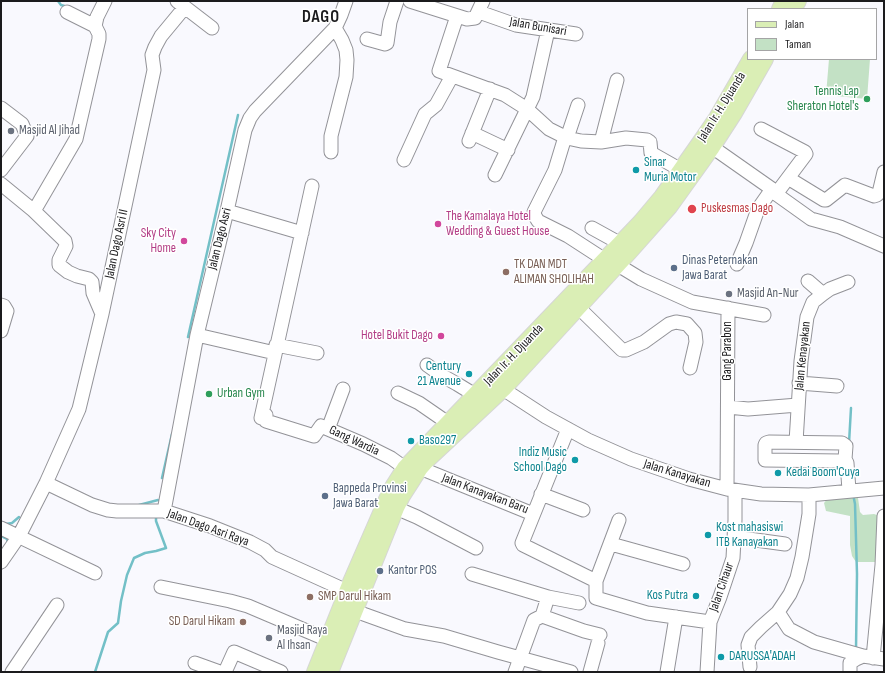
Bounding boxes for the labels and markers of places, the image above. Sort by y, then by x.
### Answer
place label: Tennis Lap Sheraton Hotel's [787,84,859,115]
marker: Tennis Lap Sheraton Hotel's [862,94,872,104]
place label: Masjid Al Jihad [19,123,80,139]
marker: Masjid Al Jihad [6,126,16,136]
place label: Sinar Muria Motor [644,155,696,186]
marker: Sinar Muria Motor [631,165,641,175]
place label: Puskesmas Dago [701,201,773,217]
marker: Puskesmas Dago [686,203,698,215]
place label: The Kamalaya Hotel Wedding & Guest House [446,209,549,240]
marker: The Kamalaya Hotel Wedding & Guest House [433,219,443,229]
place label: Sky City Home [141,226,176,257]
marker: Sky City Home [179,236,189,246]
place label: Dinas Peternakan Jawa Barat [682,253,758,284]
place label: TK DAN MDT ALIMAN SHOLIHAH [514,257,594,288]
marker: Dinas Peternakan Jawa Barat [669,263,679,273]
marker: TK DAN MDT ALIMAN SHOLIHAH [501,267,511,277]
place label: Masjid An-Nur [737,286,799,302]
marker: Masjid An-Nur [724,289,734,299]
place label: Hotel Bukit Dago [361,328,433,344]
marker: Hotel Bukit Dago [436,331,446,341]
place label: Century 21 Avenue [417,359,461,390]
marker: Century 21 Avenue [464,369,474,379]
place label: Urban Gym [217,386,265,402]
marker: Urban Gym [204,389,214,399]
place label: Baso297 [419,433,456,449]
marker: Baso297 [406,436,416,446]
place label: Indiz Music School Dago [514,445,567,476]
marker: Indiz Music School Dago [570,455,580,465]
place label: Kedai Boom'Cuya [786,465,860,481]
marker: Kedai Boom'Cuya [773,468,783,478]
place label: Bappeda Provinsi Jawa Barat [333,481,407,512]
marker: Bappeda Provinsi Jawa Barat [320,491,330,501]
place label: Kost mahasiswi ITB Kanayakan [716,520,783,551]
marker: Kost mahasiswi ITB Kanayakan [703,530,713,540]
place label: Kantor POS [388,563,437,579]
marker: Kantor POS [375,566,385,576]
place label: Kos Putra [647,588,688,604]
place label: SMP Darul Hikam [318,589,391,605]
marker: Kos Putra [691,591,701,601]
marker: SMP Darul Hikam [305,592,315,602]
place label: SD Darul Hikam [169,614,235,630]
marker: SD Darul Hikam [238,617,248,627]
place label: Masjid Raya Al Ihsan [277,623,327,654]
marker: Masjid Raya Al Ihsan [264,633,274,643]
place label: DARUSSA'ADAH [729,649,796,665]
marker: DARUSSA'ADAH [716,652,726,662]

